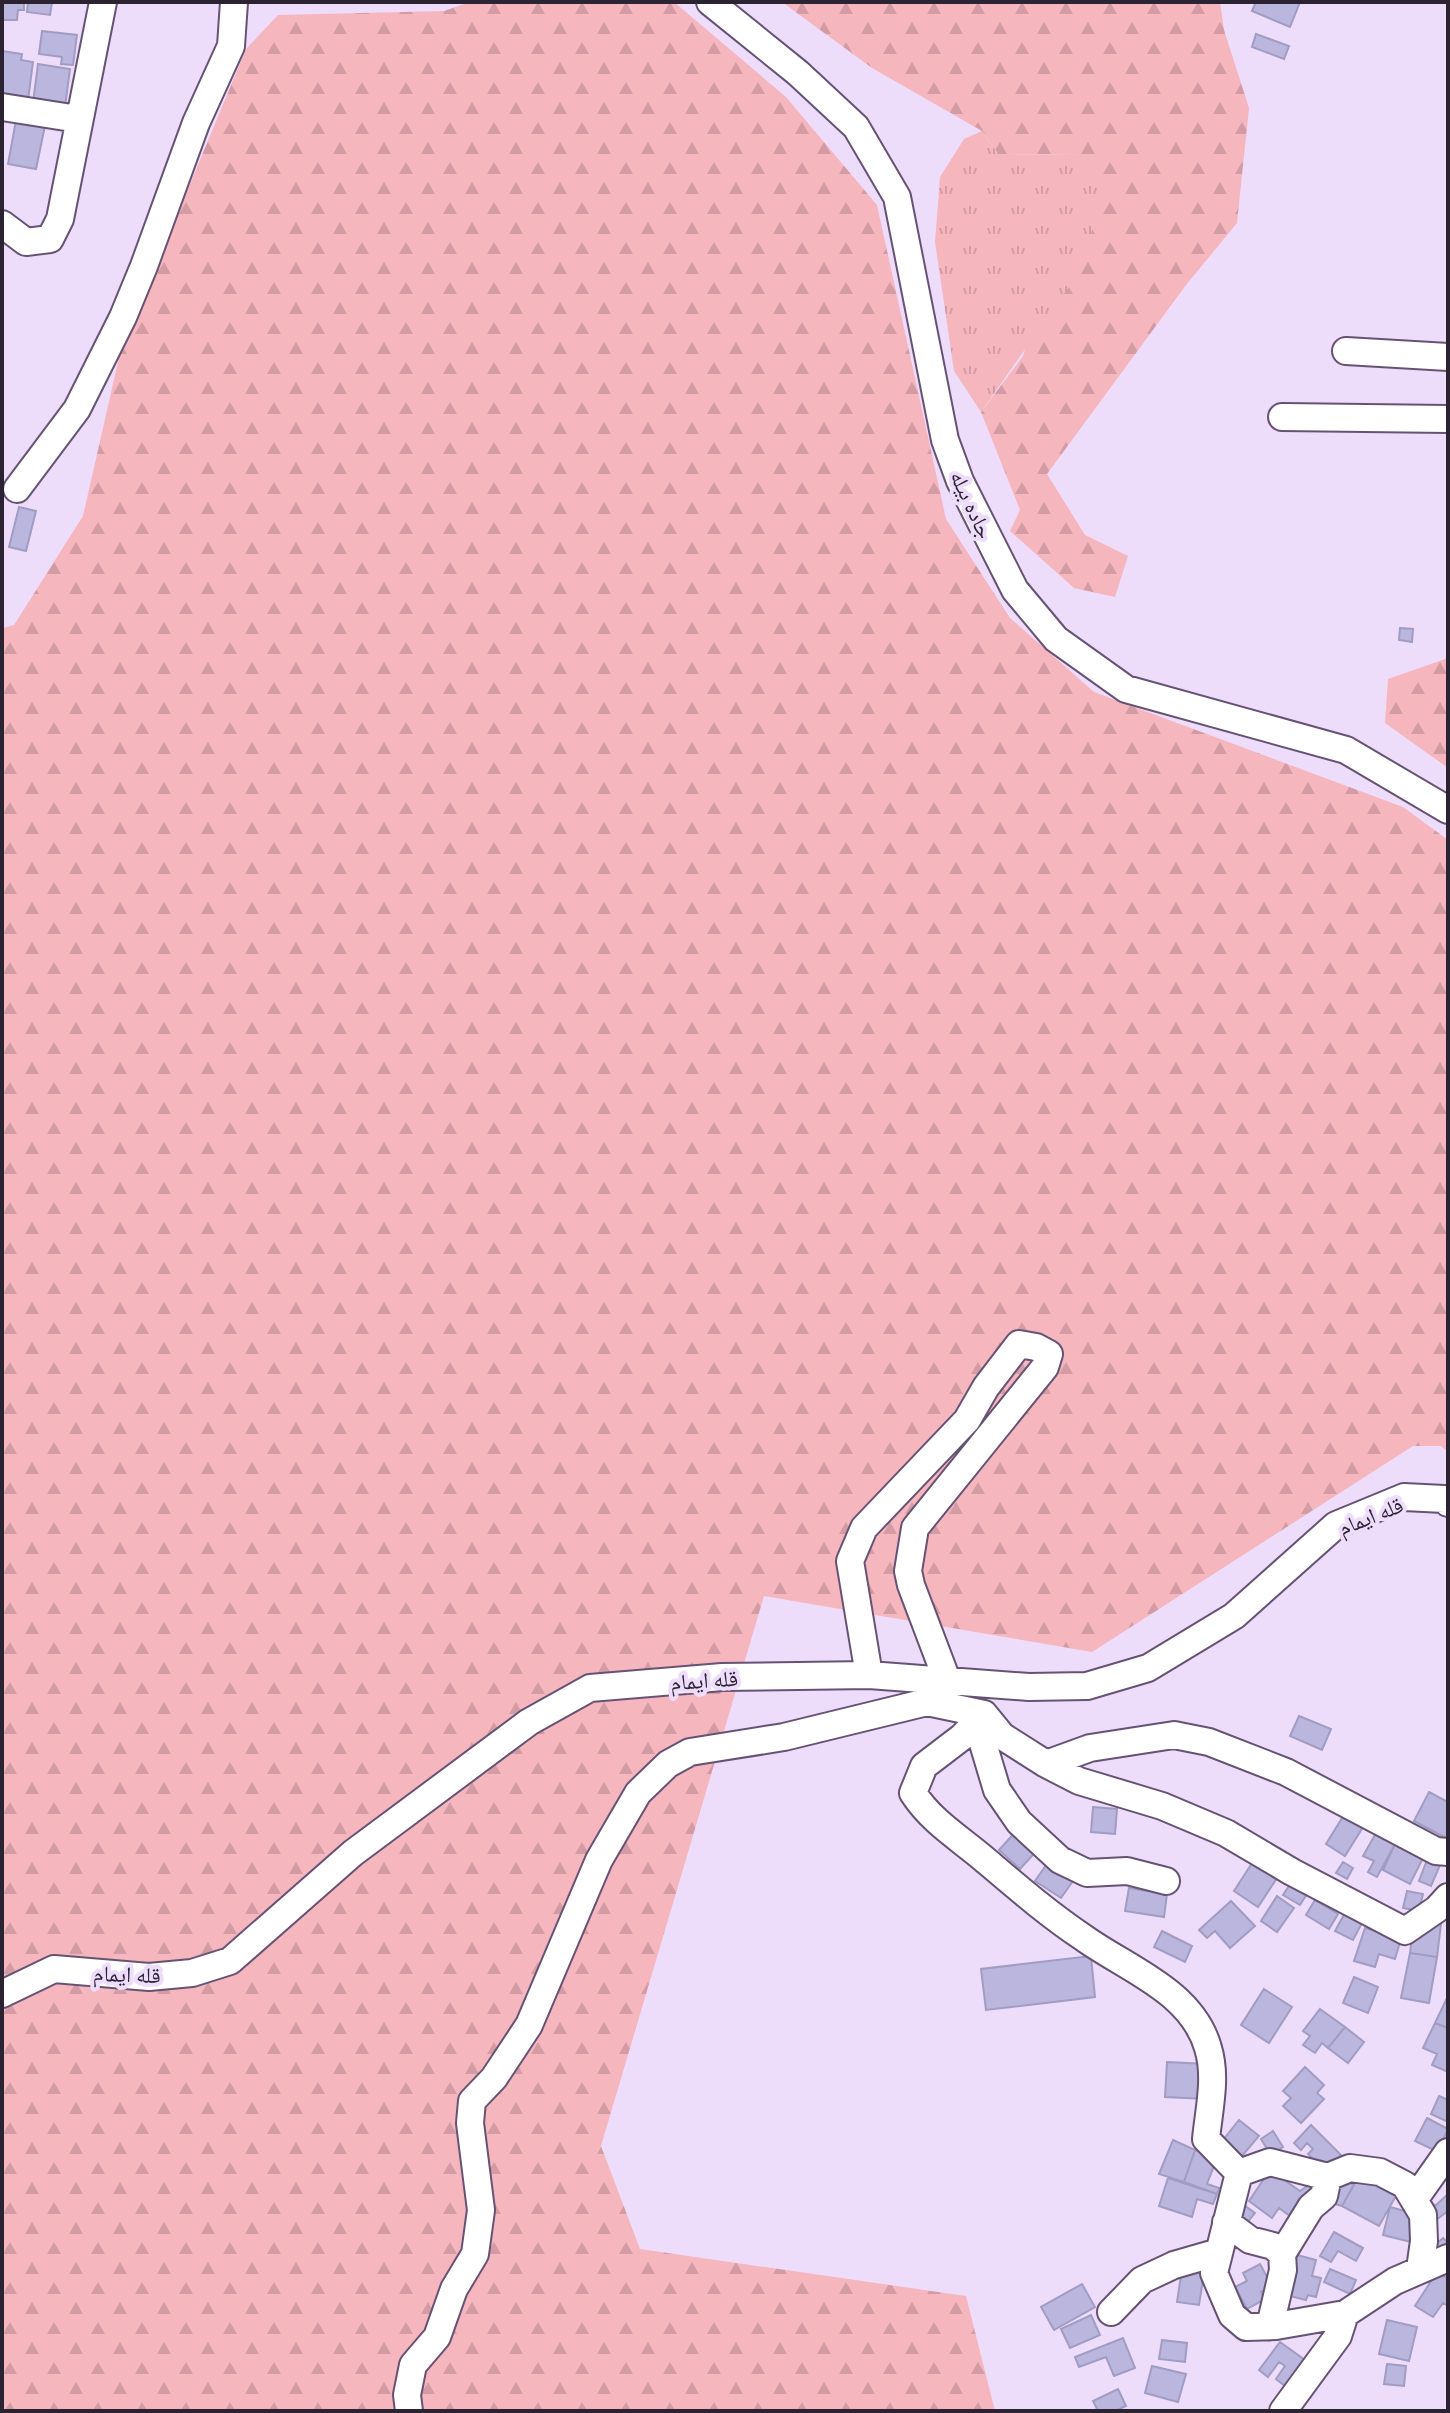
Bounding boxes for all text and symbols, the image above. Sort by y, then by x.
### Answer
street label: جاده بیله [945,466,1000,542]
street label: قله ایمام [1334,1490,1407,1543]
street label: قله ایمام [669,1664,739,1697]
street label: قله ایمام [93,1959,161,1990]

